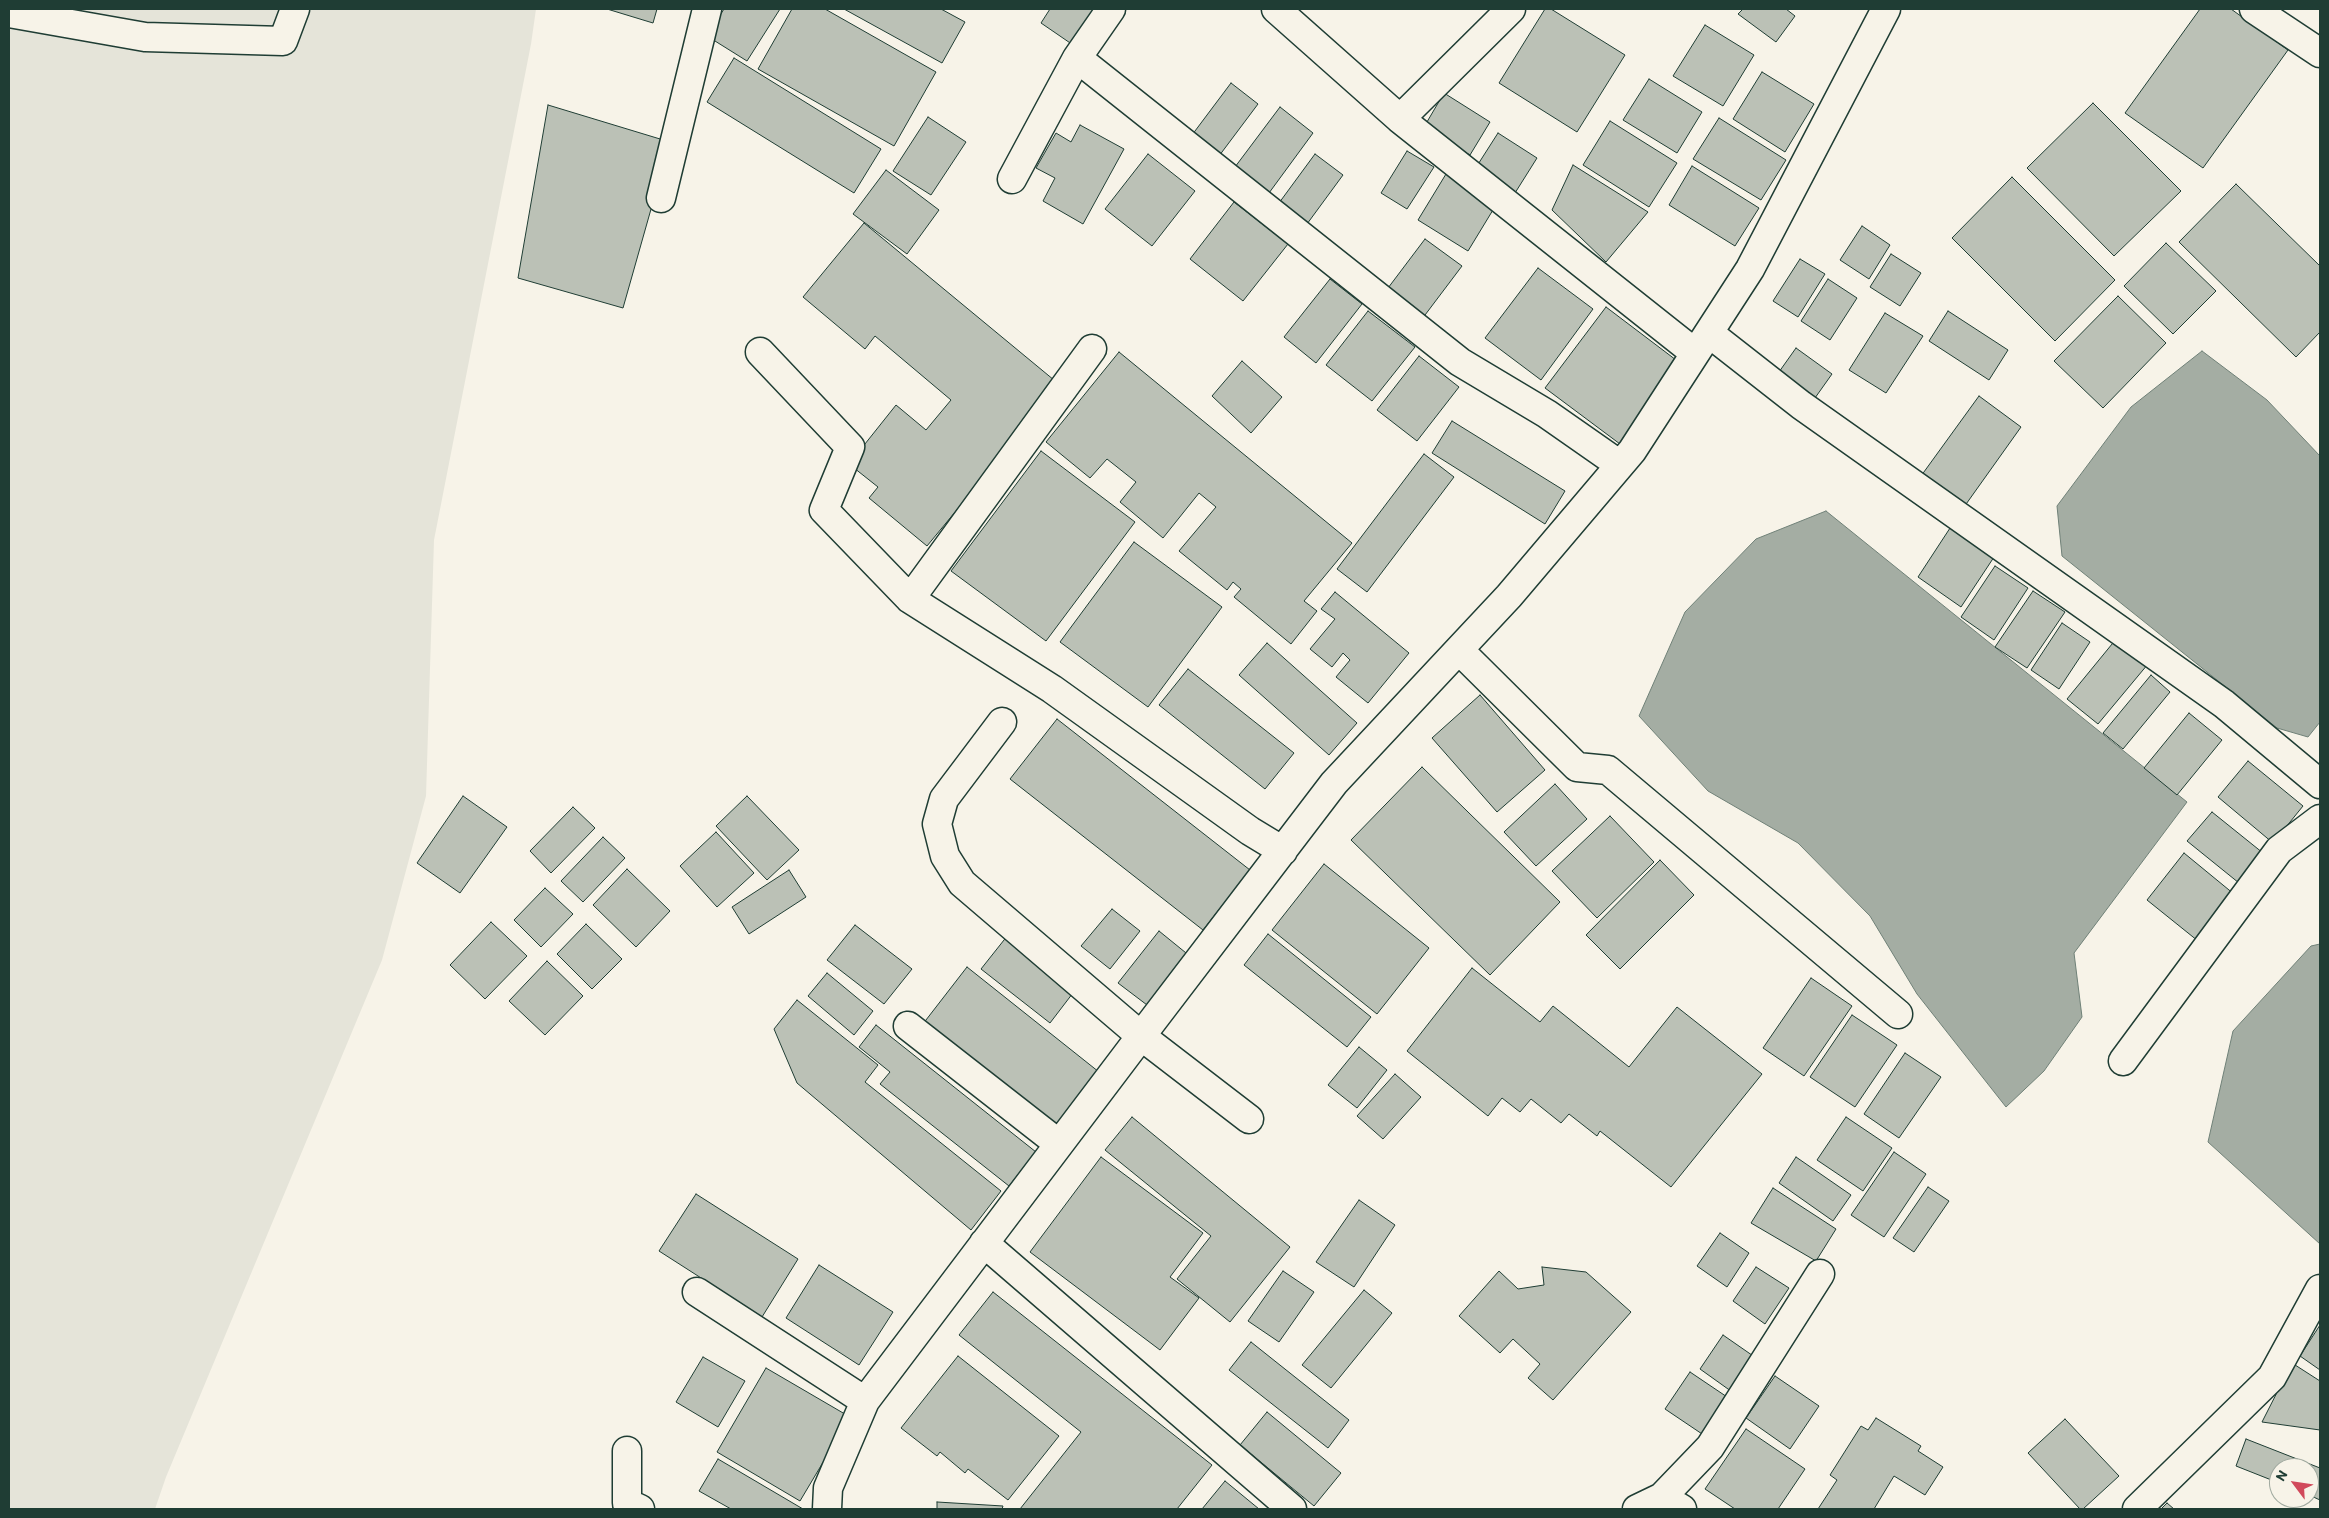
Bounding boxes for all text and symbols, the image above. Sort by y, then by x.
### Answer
north arrow [2269,1458,2319,1508]
text: N [2272,1467,2291,1484]

